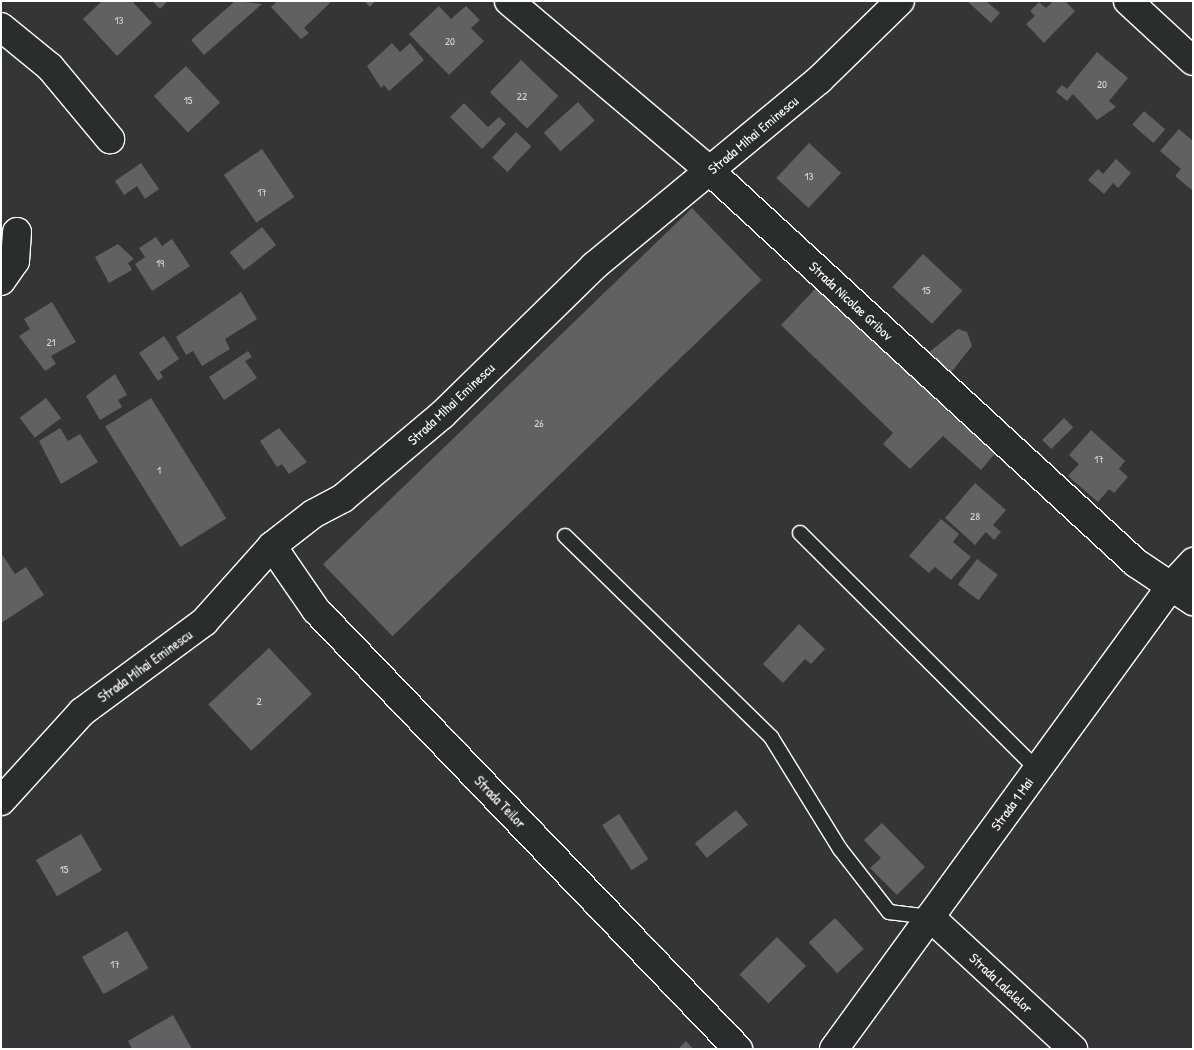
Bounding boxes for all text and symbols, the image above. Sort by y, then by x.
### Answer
house number: 13 [115,13,123,27]
house number: 20 [445,34,455,48]
house number: 20 [1097,77,1107,91]
house number: 22 [517,89,527,103]
street label: Strada Mihai Eminescu [704,92,802,178]
house number: 15 [184,93,192,107]
house number: 13 [805,169,813,183]
house number: 17 [257,185,267,199]
house number: 19 [156,256,164,270]
street label: Strada Nicolae Gribov [806,258,896,344]
house number: 15 [922,283,930,297]
house number: 21 [46,335,56,349]
street label: Strada Mihai Eminescu [404,359,498,449]
house number: 26 [534,416,544,430]
house number: 17 [1094,452,1104,466]
house number: 1 [157,463,161,477]
house number: 28 [970,509,980,523]
street label: Strada Mihai Eminescu [94,626,196,706]
house number: 2 [256,694,262,708]
street label: Strada Teilor [471,772,529,832]
street label: Strada 1 Mai [987,774,1037,834]
house number: 15 [60,862,68,876]
street label: Strada Lalelelor [966,949,1036,1017]
house number: 17 [110,957,120,971]

